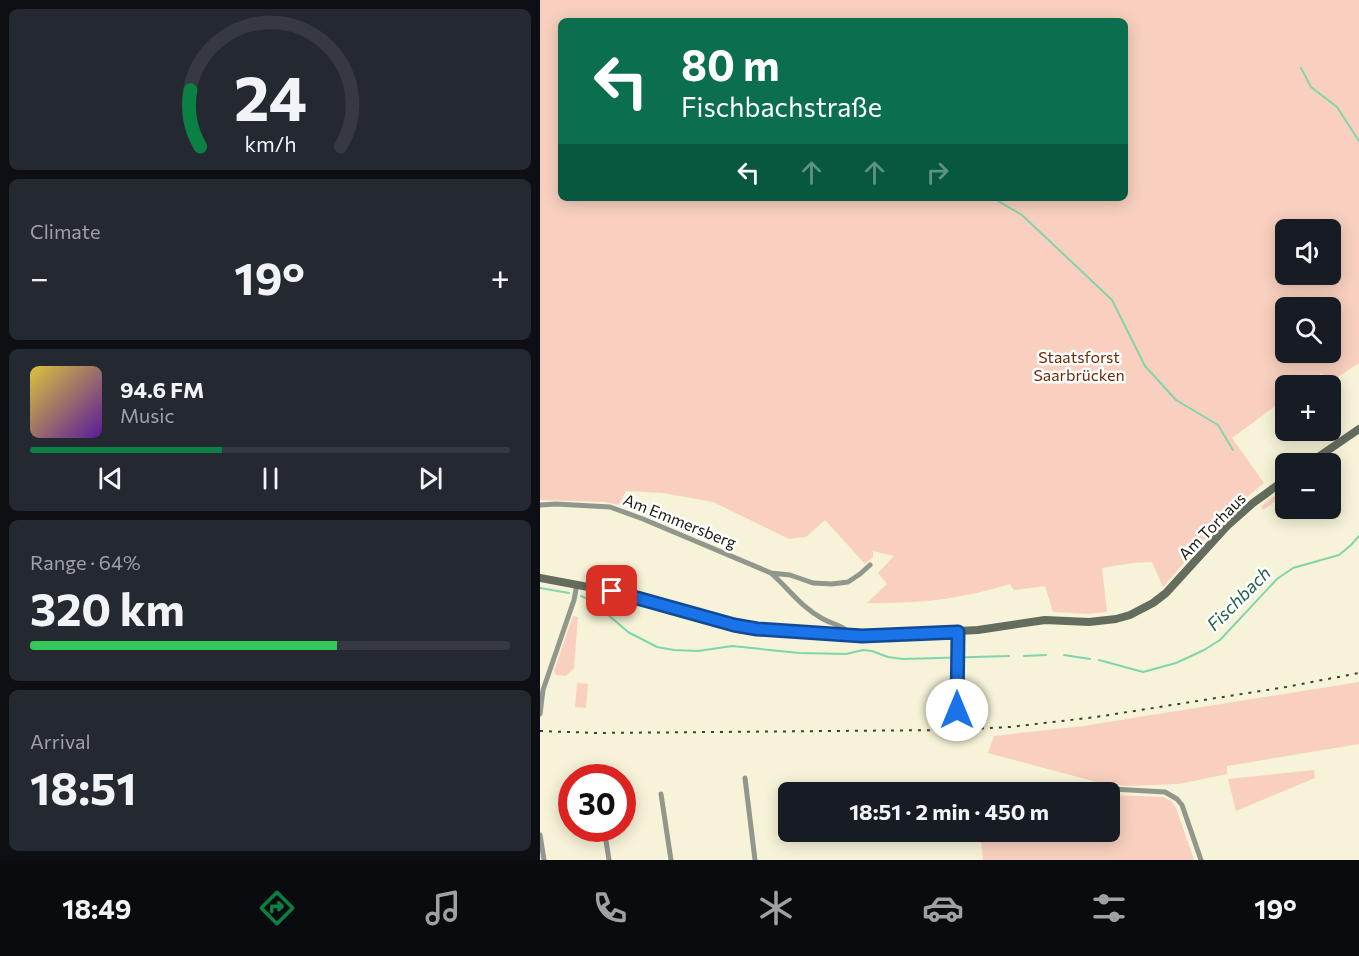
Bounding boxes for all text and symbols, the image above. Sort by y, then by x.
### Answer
text: 80 m [681,38,780,90]
icon: left [582,42,660,120]
text: 24 [234,58,306,134]
text: Fischbachstraße [681,90,882,123]
text: km/h [244,130,296,156]
icon: left [732,156,765,189]
icon: ahead [795,156,828,189]
icon: ahead [858,156,891,189]
icon: right [921,156,954,189]
text: Climate [30,219,100,243]
map controls [1275,219,1341,519]
button: sound [1275,219,1341,285]
text: 19° [234,249,305,304]
text: − [30,256,49,297]
text: + [491,256,510,297]
button: search [1275,297,1341,363]
park label: Staatsforst Saarbrücken [1033,347,1125,384]
button: + [1275,375,1341,441]
text: 94.6 FM [120,376,204,403]
text: Music [120,403,174,427]
button: − [1275,453,1341,519]
icon: previous [94,462,127,495]
icon: pause [254,462,287,495]
icon: next [414,462,447,495]
street label: Am Torhaus [1174,488,1249,563]
street label: Am Emmersberg [621,489,740,552]
text: Range · 64% [30,550,141,574]
water label: Fischbach [1202,562,1275,635]
pin [586,565,637,616]
icon: arrive [595,574,628,607]
text: 320 km [30,580,185,635]
position arrow [925,678,989,742]
text: Arrival [30,729,91,753]
text: 18:51 [30,759,137,814]
speed limit sign: 30 [558,764,636,842]
text: 18:51 · 2 min · 450 m [849,798,1049,825]
icon: directions [256,887,298,929]
icon: music [422,887,464,929]
icon: phone [589,887,631,929]
icon: climate [755,887,797,929]
icon: car [922,887,964,929]
icon: filters [1088,887,1130,929]
text: 18:49 [62,892,132,925]
text: 19° [1254,892,1297,925]

